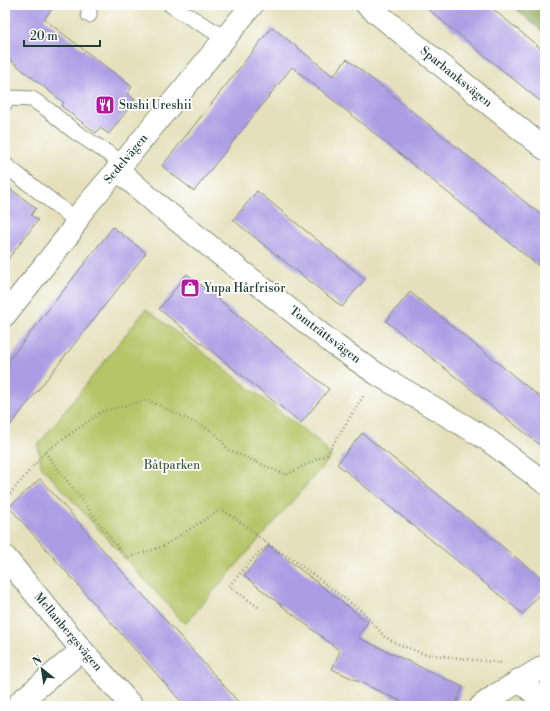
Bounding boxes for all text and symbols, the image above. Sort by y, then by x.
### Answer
scale bar [24,22,100,48]
text: 20 m [30,29,58,44]
street label: Sparbanksvägen [417,43,495,111]
restaurant icon: Sushi Ureshii [94,94,116,116]
place label: Sushi Ureshii [119,98,192,113]
street label: Sedelvägen [101,131,151,187]
shop icon: Yupa Hårfrisör [179,277,201,299]
place label: Yupa Hårfrisör [203,281,286,296]
street label: Tomträttsvägen [286,303,364,367]
park label: Båtparken [143,458,200,473]
street label: Mellanbergsvägen [31,590,105,674]
north arrow [22,649,62,689]
text: N [30,653,45,669]

